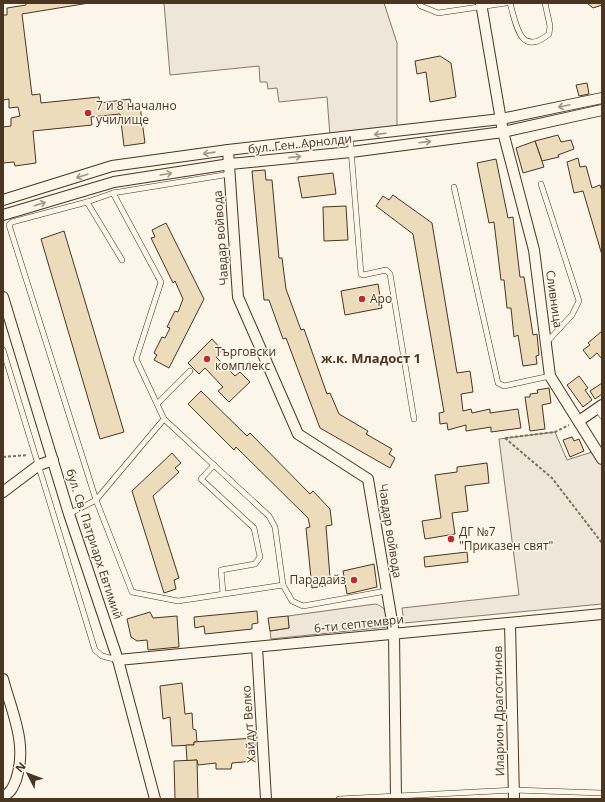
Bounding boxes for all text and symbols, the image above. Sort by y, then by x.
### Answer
place label: 7 и 8 начално училище [96,97,177,128]
one-way arrow [558,102,571,110]
marker: 7 и 8 начално училище [83,108,93,118]
street label: бул. Ген. Арнолди [247,130,353,157]
one-way arrow [374,130,387,138]
one-way arrow [418,138,431,146]
one-way arrow [203,149,216,157]
one-way arrow [288,153,301,161]
one-way arrow [160,169,173,177]
one-way arrow [75,173,88,180]
street label: Чавдар войвода [209,190,232,286]
one-way arrow [34,200,47,207]
street label: Сливница [542,269,567,329]
place label: Аро [370,290,392,307]
marker: Аро [357,294,367,304]
place label: Търговски комплекс [215,343,276,374]
district label: ж.к. Младост 1 [321,349,421,367]
marker: Търговски комплекс [202,354,212,364]
street label: бул. Св. Патриарх Евтимий [62,466,127,621]
street label: Чавдар войвода [375,483,406,579]
place label: ДГ №7 "Приказен свят" [459,523,553,554]
marker: ДГ №7 "Приказен свят" [446,534,456,544]
place label: Парадайз [290,571,346,588]
marker: Парадайз [349,575,359,585]
street label: 6-ти септември [313,610,405,637]
street label: Иларион Драгостинов [489,645,508,777]
street label: Хайдут Велко [237,685,260,763]
north arrow [8,754,48,794]
text: N [12,759,29,775]

